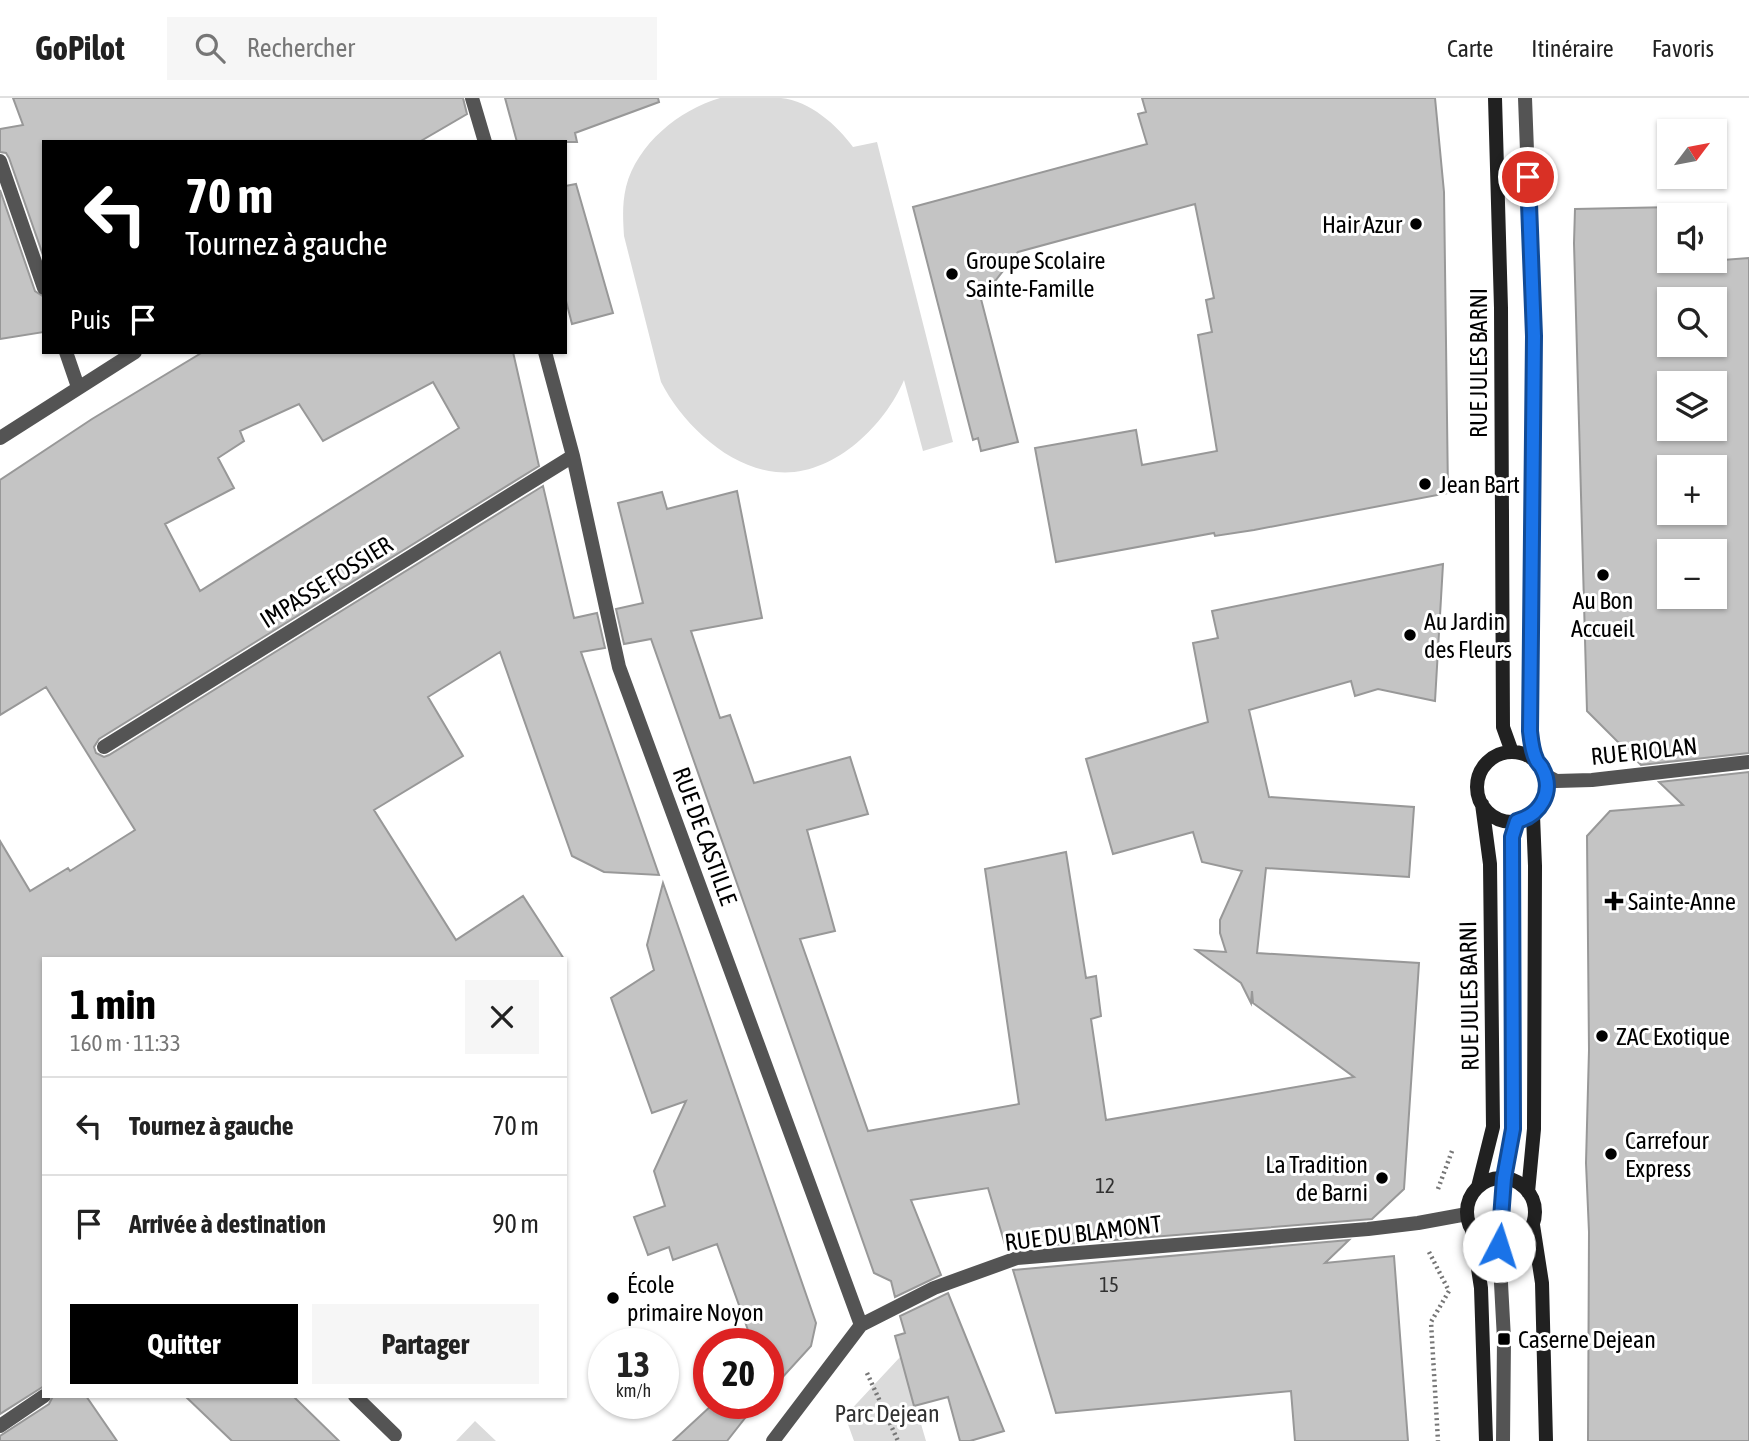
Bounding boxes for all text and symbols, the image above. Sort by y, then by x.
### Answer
search box [167,17,657,80]
text: GoPilot [35,29,125,67]
icon: search [191,29,229,67]
text: Rechercher [247,33,355,63]
text: Carte [1447,35,1493,62]
text: Itinéraire [1531,35,1614,62]
text: Favoris [1652,35,1714,62]
north arrow [1657,119,1727,189]
map controls [1657,119,1727,609]
pin [1498,147,1558,207]
icon: arrive [1509,158,1547,196]
text: 70 m [185,167,273,223]
icon: left [70,168,161,259]
button: sound [1657,203,1727,273]
place label: Hair Azur [1322,211,1403,238]
marker: Hair Azur [1408,216,1424,232]
text: Tournez à gauche [185,225,388,262]
place label: Groupe Scolaire Sainte-Famille [966,247,1106,302]
marker: Groupe Scolaire Sainte-Famille [944,266,960,282]
button: search [1657,287,1727,357]
street label: RUE JULES BARNI [1465,288,1492,438]
icon: arrive [124,301,162,339]
text: Puis [70,305,110,335]
button: layers [1657,371,1727,441]
button: + [1657,455,1727,525]
place label: Jean Bart [1439,471,1520,498]
marker: Jean Bart [1417,476,1433,492]
street label: IMPASSE FOSSIER [255,531,397,633]
button: − [1657,539,1727,609]
marker: Au Bon Accueil [1595,567,1611,583]
place label: Au Bon Accueil [1571,587,1636,642]
place label: Au Jardin des Fleurs [1424,608,1512,663]
marker: Au Jardin des Fleurs [1402,627,1418,643]
street label: RUE RIOLAN [1589,732,1699,770]
street label: RUE DE CASTILLE [668,763,742,909]
place label: Sainte-Anne [1628,888,1736,915]
marker: Sainte-Anne [1606,893,1622,909]
street label: RUE JULES BARNI [1454,921,1484,1071]
text: 1 min [70,980,156,1028]
button: close [465,980,539,1054]
place label: ZAC Exotique [1616,1023,1730,1050]
marker: ZAC Exotique [1594,1028,1610,1044]
text: 160 m · 11:33 [70,1030,181,1056]
icon: left [70,1107,108,1145]
text: Tournez à gauche [129,1111,294,1141]
text: 70 m [492,1111,539,1141]
place label: Carrefour Express [1625,1127,1710,1182]
marker: Carrefour Express [1603,1146,1619,1162]
place label: La Tradition de Barni [1265,1151,1368,1206]
marker: La Tradition de Barni [1374,1170,1390,1186]
house number: 12 [1095,1173,1115,1197]
icon: arrive [70,1205,108,1243]
text: Arrivée à destination [129,1209,326,1239]
text: 90 m [492,1209,539,1239]
position arrow [1462,1209,1536,1283]
street label: RUE DU BLAMONT [1003,1210,1163,1256]
place label: École primaire Noyon [627,1271,764,1326]
house number: 15 [1099,1272,1119,1296]
marker: École primaire Noyon [605,1290,621,1306]
button: Quitter [70,1304,298,1384]
button: Partager [312,1304,539,1384]
place label: Caserne Dejean [1518,1326,1656,1353]
speed limit sign: 20 [693,1328,784,1419]
marker: Caserne Dejean [1496,1331,1512,1347]
text: 13 [617,1344,650,1384]
text: km/h [616,1380,651,1401]
park label: Parc Dejean [834,1400,940,1427]

